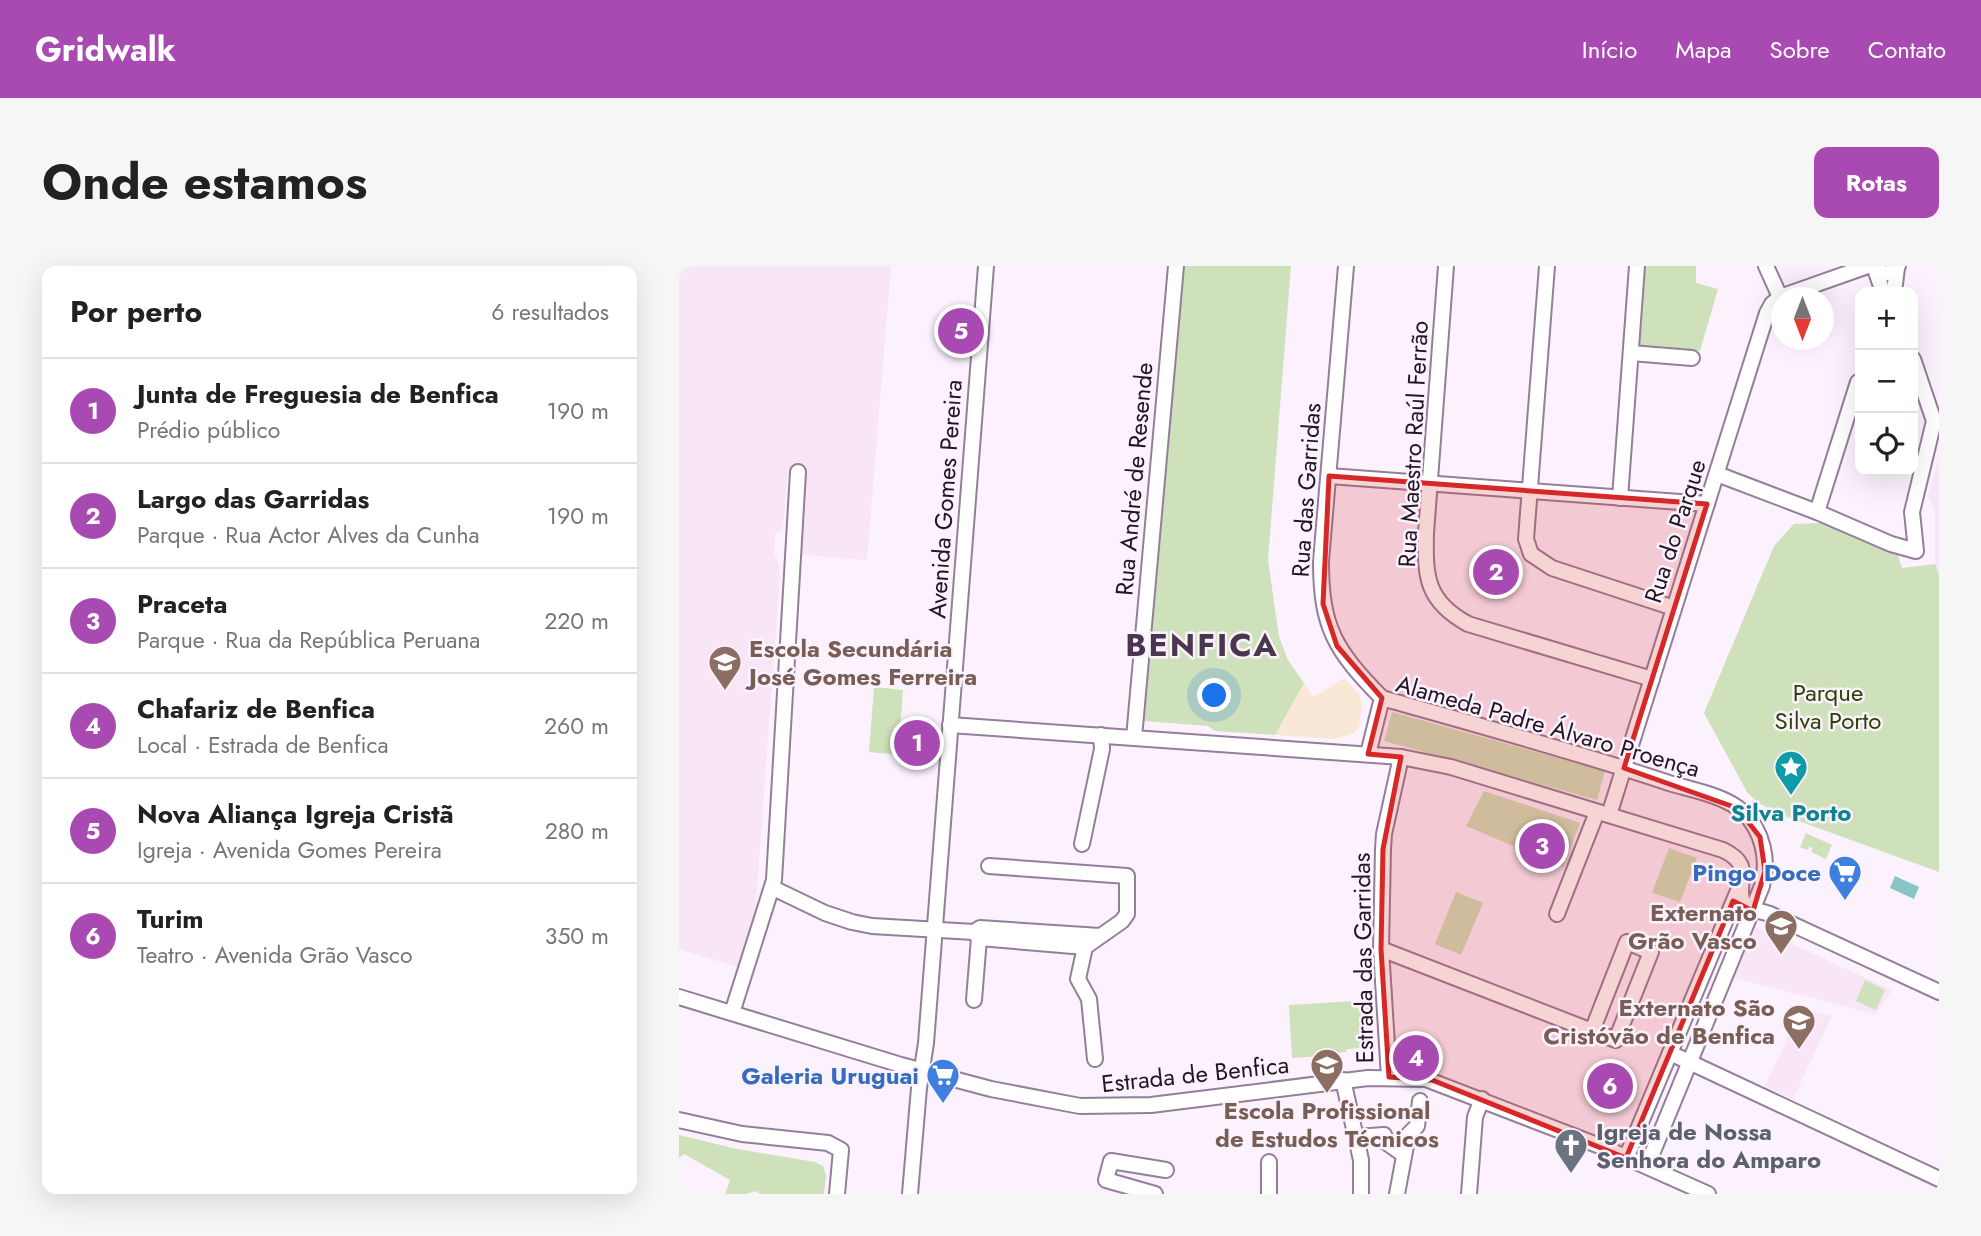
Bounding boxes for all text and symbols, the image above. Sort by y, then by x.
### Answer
text: Gridwalk [35,26,176,73]
text: Início [1582,32,1637,67]
text: Mapa [1675,32,1732,67]
text: Sobre [1770,32,1830,67]
text: Contato [1868,32,1946,67]
text: Onde estamos [42,147,367,217]
button: Rotas [1814,147,1939,218]
north arrow [1771,287,1834,350]
map controls [1855,287,1918,476]
button: + [1855,287,1918,350]
text: Por perto [70,290,202,333]
text: 6 resultados [491,295,609,329]
pin: 5 [938,305,984,357]
street label: Rua Maestro Raúl Ferrão [1389,320,1437,568]
button: − [1855,350,1918,413]
street label: Rua André de Resende [1106,361,1162,597]
text: Junta de Freguesia de Benfica [137,375,499,413]
street label: Avenida Gomes Pereira [919,378,971,620]
text: 1 [87,394,99,428]
text: 190 m [547,394,609,428]
street label: Rua das Garridas [1282,402,1330,578]
text: Prédio público [137,413,280,447]
button: locate [1855,413,1918,476]
street label: Rua do Parque [1635,455,1715,607]
text: Largo das Garridas [137,480,369,518]
text: 2 [85,499,101,533]
text: 190 m [547,499,609,533]
text: Parque · Rua Actor Alves da Cunha [137,518,480,552]
pin: 2 [1473,546,1519,598]
text: Praceta [137,585,227,623]
text: 3 [86,604,100,638]
text: 220 m [544,604,609,638]
district label: BENFICA [1125,622,1279,668]
text: Parque · Rua da República Peruana [137,623,480,657]
place label: Escola Secundária José Gomes Ferreira [745,631,977,694]
school or university icon: Escola Secundária José Gomes Ferreira [706,643,744,692]
street label: Alameda Padre Álvaro Proença [1392,666,1704,786]
park label: Parque Silva Porto [1775,675,1881,738]
your location [1197,678,1231,712]
text: Chafariz de Benfica [137,690,375,728]
text: 4 [85,709,101,743]
text: 260 m [544,709,609,743]
pin: 1 [894,717,940,769]
text: Local · Estrada de Benfica [137,728,389,762]
place icon: Silva Porto [1772,748,1810,797]
text: Nova Aliança Igreja Cristã [137,795,454,833]
place label: Silva Porto [1731,795,1851,830]
text: 5 [86,814,100,848]
text: 280 m [545,814,609,848]
pin: 3 [1519,820,1565,872]
text: Igreja · Avenida Gomes Pereira [137,833,442,867]
street label: Estrada das Garridas [1344,852,1382,1064]
supermarket icon: Pingo Doce [1826,853,1864,902]
place label: Pingo Doce [1692,855,1821,890]
place label: Externato Grão Vasco [1628,895,1757,958]
text: Turim [137,900,204,938]
school or university icon: Externato Grão Vasco [1762,907,1800,956]
text: 6 [85,919,101,953]
text: 350 m [545,919,609,953]
text: Teatro · Avenida Grão Vasco [137,938,413,972]
place label: Externato São Cristóvão de Benfica [1543,990,1775,1053]
school or university icon: Externato São Cristóvão de Benfica [1780,1002,1818,1051]
pin: 4 [1393,1032,1439,1084]
school or university icon: Escola Profissional de Estudos Técnicos [1308,1046,1346,1095]
street label: Estrada de Benfica [1099,1047,1291,1101]
supermarket icon: Galeria Uruguai [924,1056,962,1105]
place label: Galeria Uruguai [741,1058,919,1093]
pin: 6 [1587,1060,1633,1112]
place label: Escola Profissional de Estudos Técnicos [1215,1093,1439,1156]
place label: Igreja de Nossa Senhora do Amparo [1596,1114,1821,1177]
church icon: Igreja de Nossa Senhora do Amparo [1552,1126,1590,1175]

